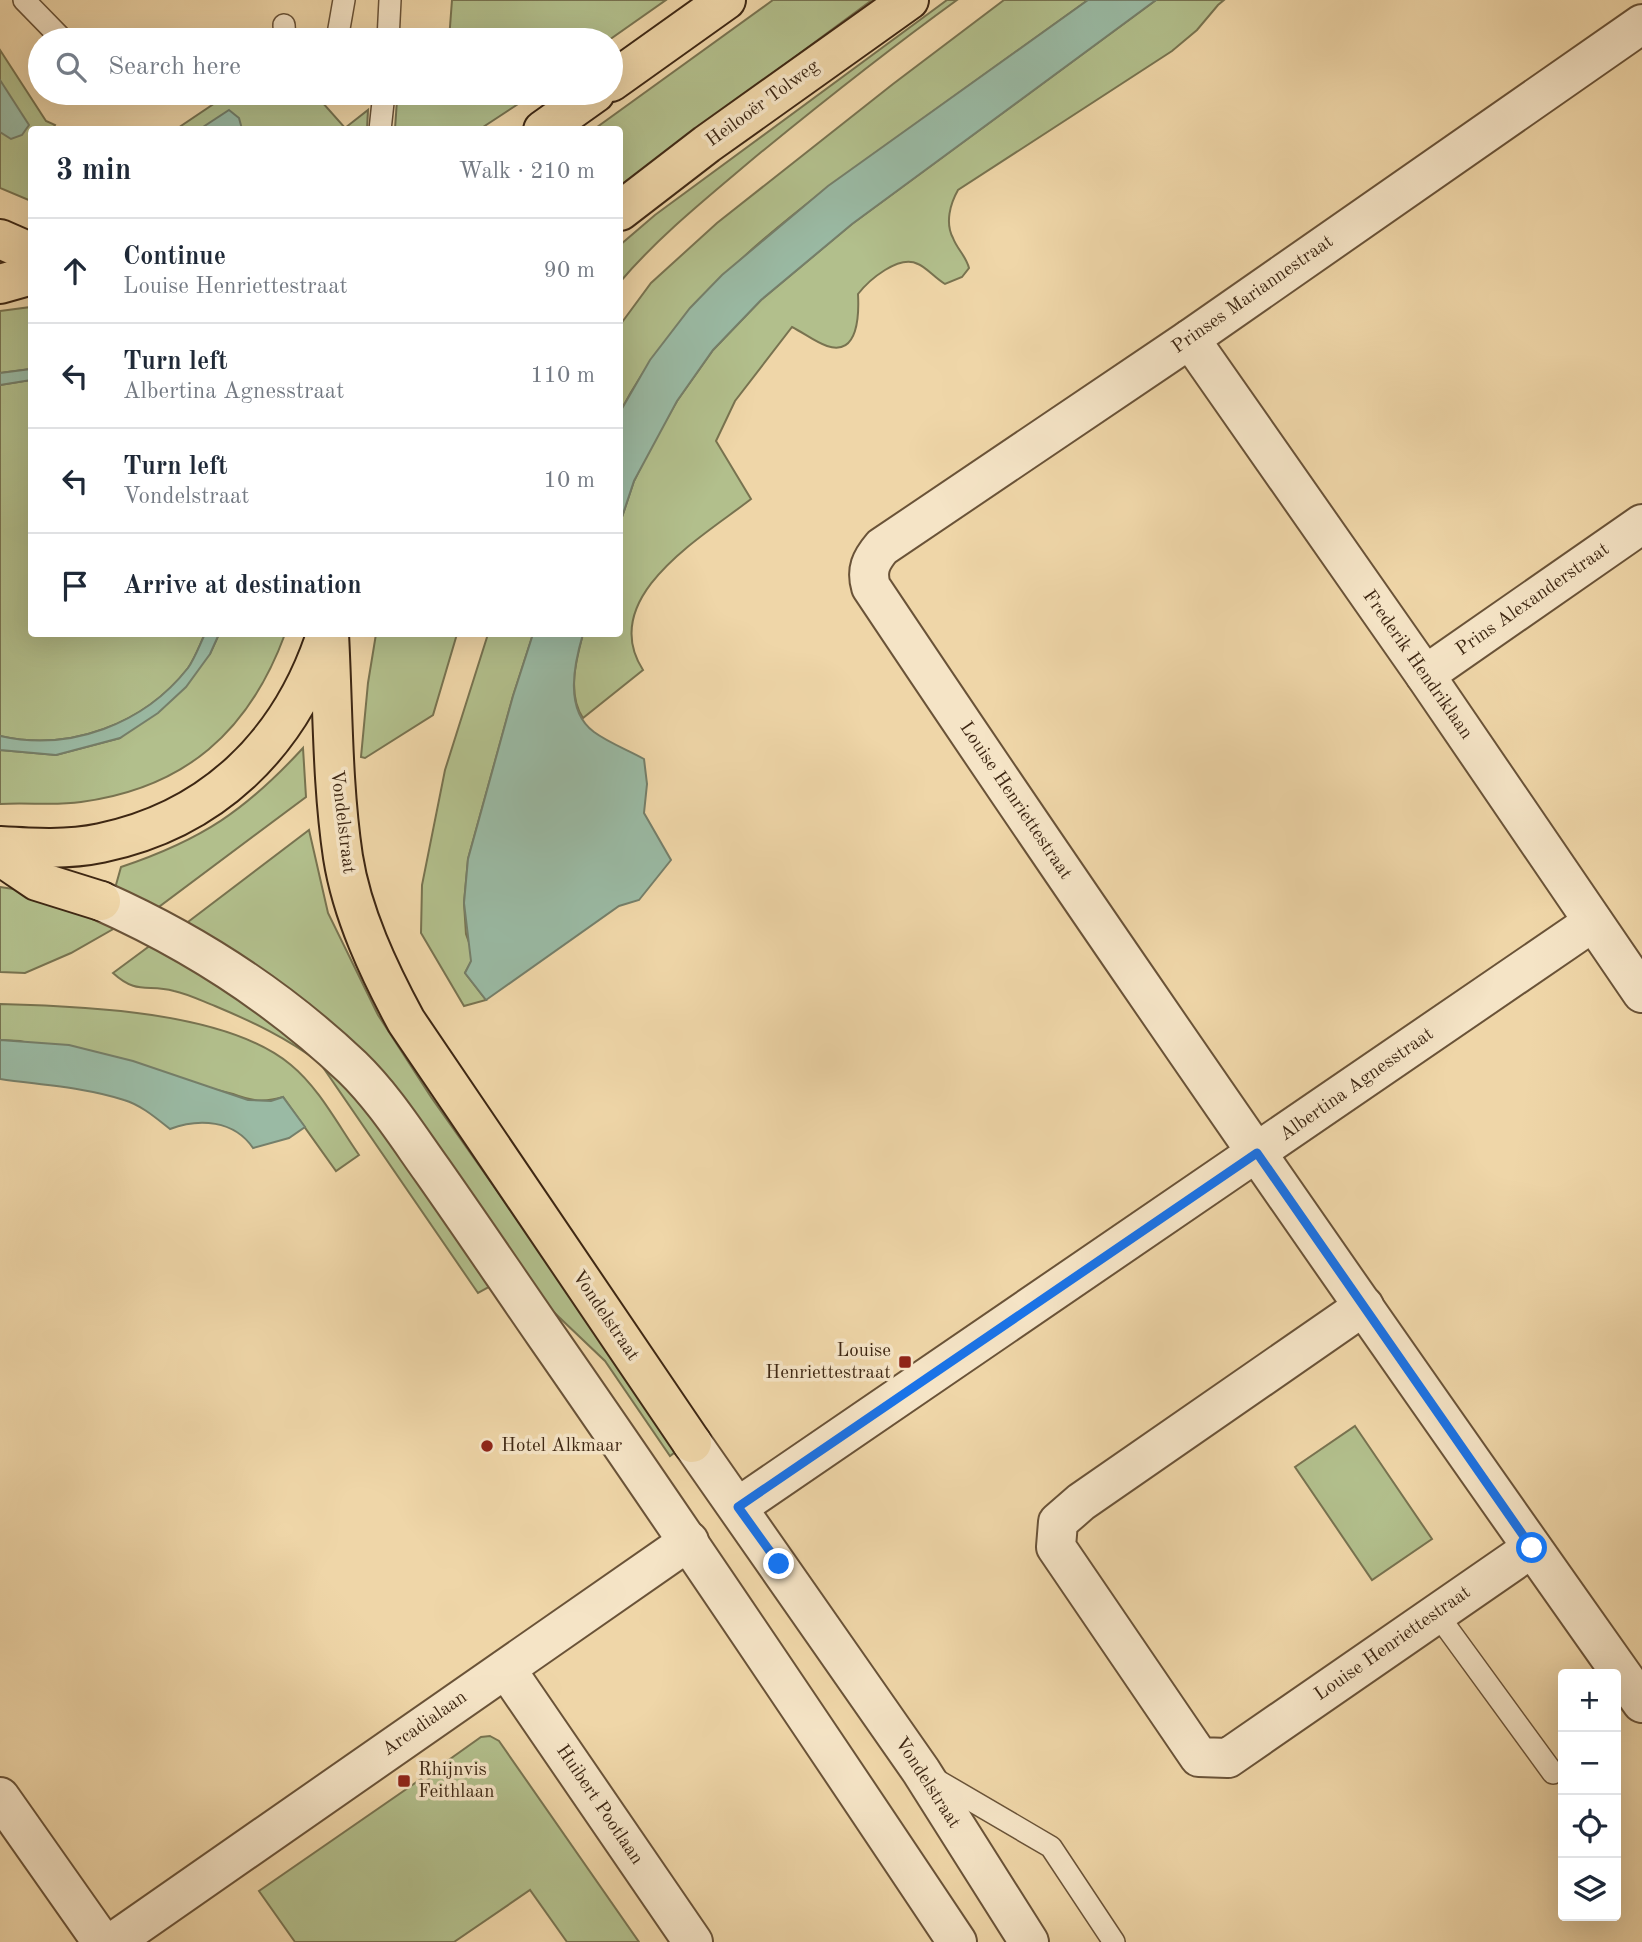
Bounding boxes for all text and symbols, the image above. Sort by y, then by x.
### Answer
search box [28,28,623,105]
icon: search [52,48,90,86]
text: Search here [108,54,241,80]
street label: Heilooër Tolweg [703,56,824,151]
text: 3 min [56,156,131,186]
text: Walk · 210 m [459,160,595,183]
street label: Prinses Mariannestraat [1169,232,1337,358]
text: Continue [123,244,226,270]
icon: ahead [56,252,94,290]
text: 90 m [544,259,595,282]
text: Louise Henriettestraat [123,275,348,298]
text: Turn left [123,349,228,375]
icon: left [56,357,94,395]
text: 110 m [530,364,595,387]
text: Albertina Agnesstraat [123,380,344,403]
text: Turn left [123,454,228,480]
icon: left [56,462,94,500]
text: 10 m [544,469,595,492]
text: Vondelstraat [123,485,249,508]
street label: Prins Alexanderstraat [1453,540,1613,660]
icon: arrive [56,567,94,605]
text: Arrive at destination [123,573,362,599]
street label: Frederik Hendriklaan [1358,587,1476,743]
street label: Louise Henriettestraat [955,719,1075,883]
street label: Vondelstraat [326,769,358,875]
street label: Albertina Agnesstraat [1277,1025,1437,1145]
street label: Vondelstraat [568,1267,642,1365]
place label: Louise Henriettestraat [765,1342,891,1383]
marker: Louise Henriettestraat [897,1354,913,1370]
place label: Hotel Alkmaar [501,1437,623,1456]
marker: Hotel Alkmaar [479,1438,495,1454]
route start [1516,1532,1547,1563]
route end [763,1548,794,1579]
street label: Louise Henriettestraat [1312,1583,1474,1705]
map controls [1558,1669,1621,1921]
button: + [1558,1669,1621,1732]
street label: Arcadialaan [379,1688,471,1760]
button: − [1558,1732,1621,1795]
street label: Vondelstraat [891,1734,963,1832]
street label: Huibert Pootlaan [552,1742,646,1868]
place label: Rhijnvis Feithlaan [418,1761,495,1802]
marker: Rhijnvis Feithlaan [396,1773,412,1789]
button: locate [1558,1795,1621,1858]
button: layers [1558,1858,1621,1921]

